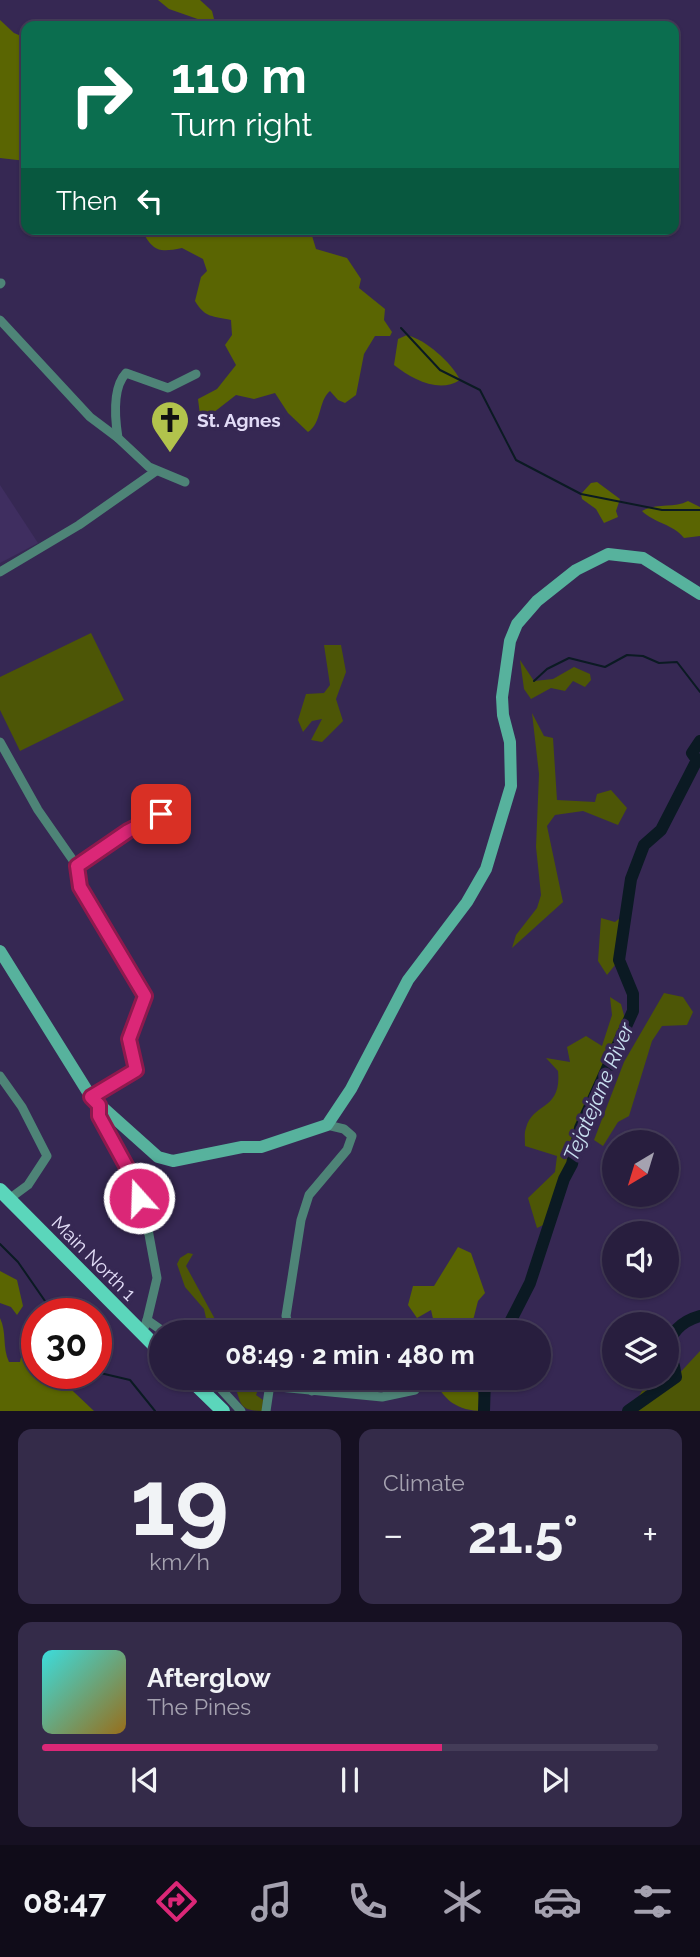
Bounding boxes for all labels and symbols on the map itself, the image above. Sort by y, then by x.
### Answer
church icon: St. Agnes [149,399,191,454]
place label: St. Agnes [197,409,281,431]
pin [131,784,191,844]
water label: Tejatejane River [558,1018,639,1165]
north arrow [602,1130,679,1208]
position arrow [102,1161,176,1235]
street label: Main North 1 [47,1211,141,1305]
speed limit sign: 30 [21,1298,112,1389]

